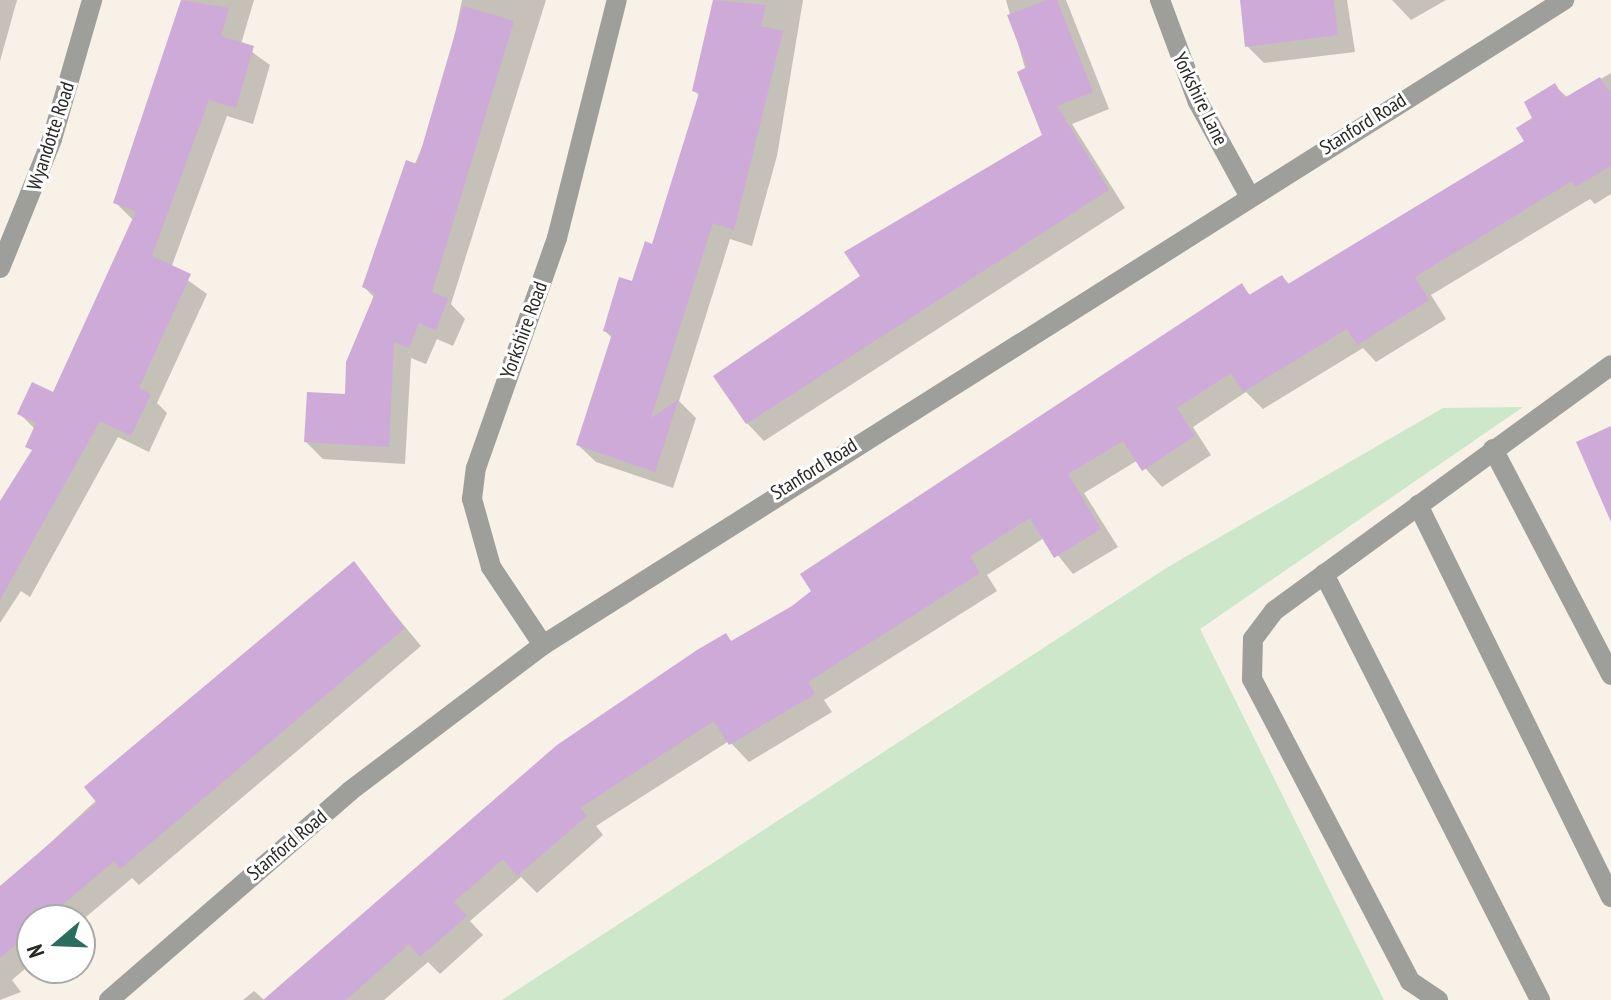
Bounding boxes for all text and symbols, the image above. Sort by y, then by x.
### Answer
street label: Yorkshire Lane [1167,49,1233,149]
street label: Wyandotte Road [22,79,80,193]
street label: Stanford Road [1316,88,1410,160]
street label: Yorkshire Road [495,278,553,382]
street label: Stanford Road [767,433,861,505]
street label: Stanford Road [242,805,332,885]
north arrow [16,904,96,984]
text: N [20,941,50,961]

